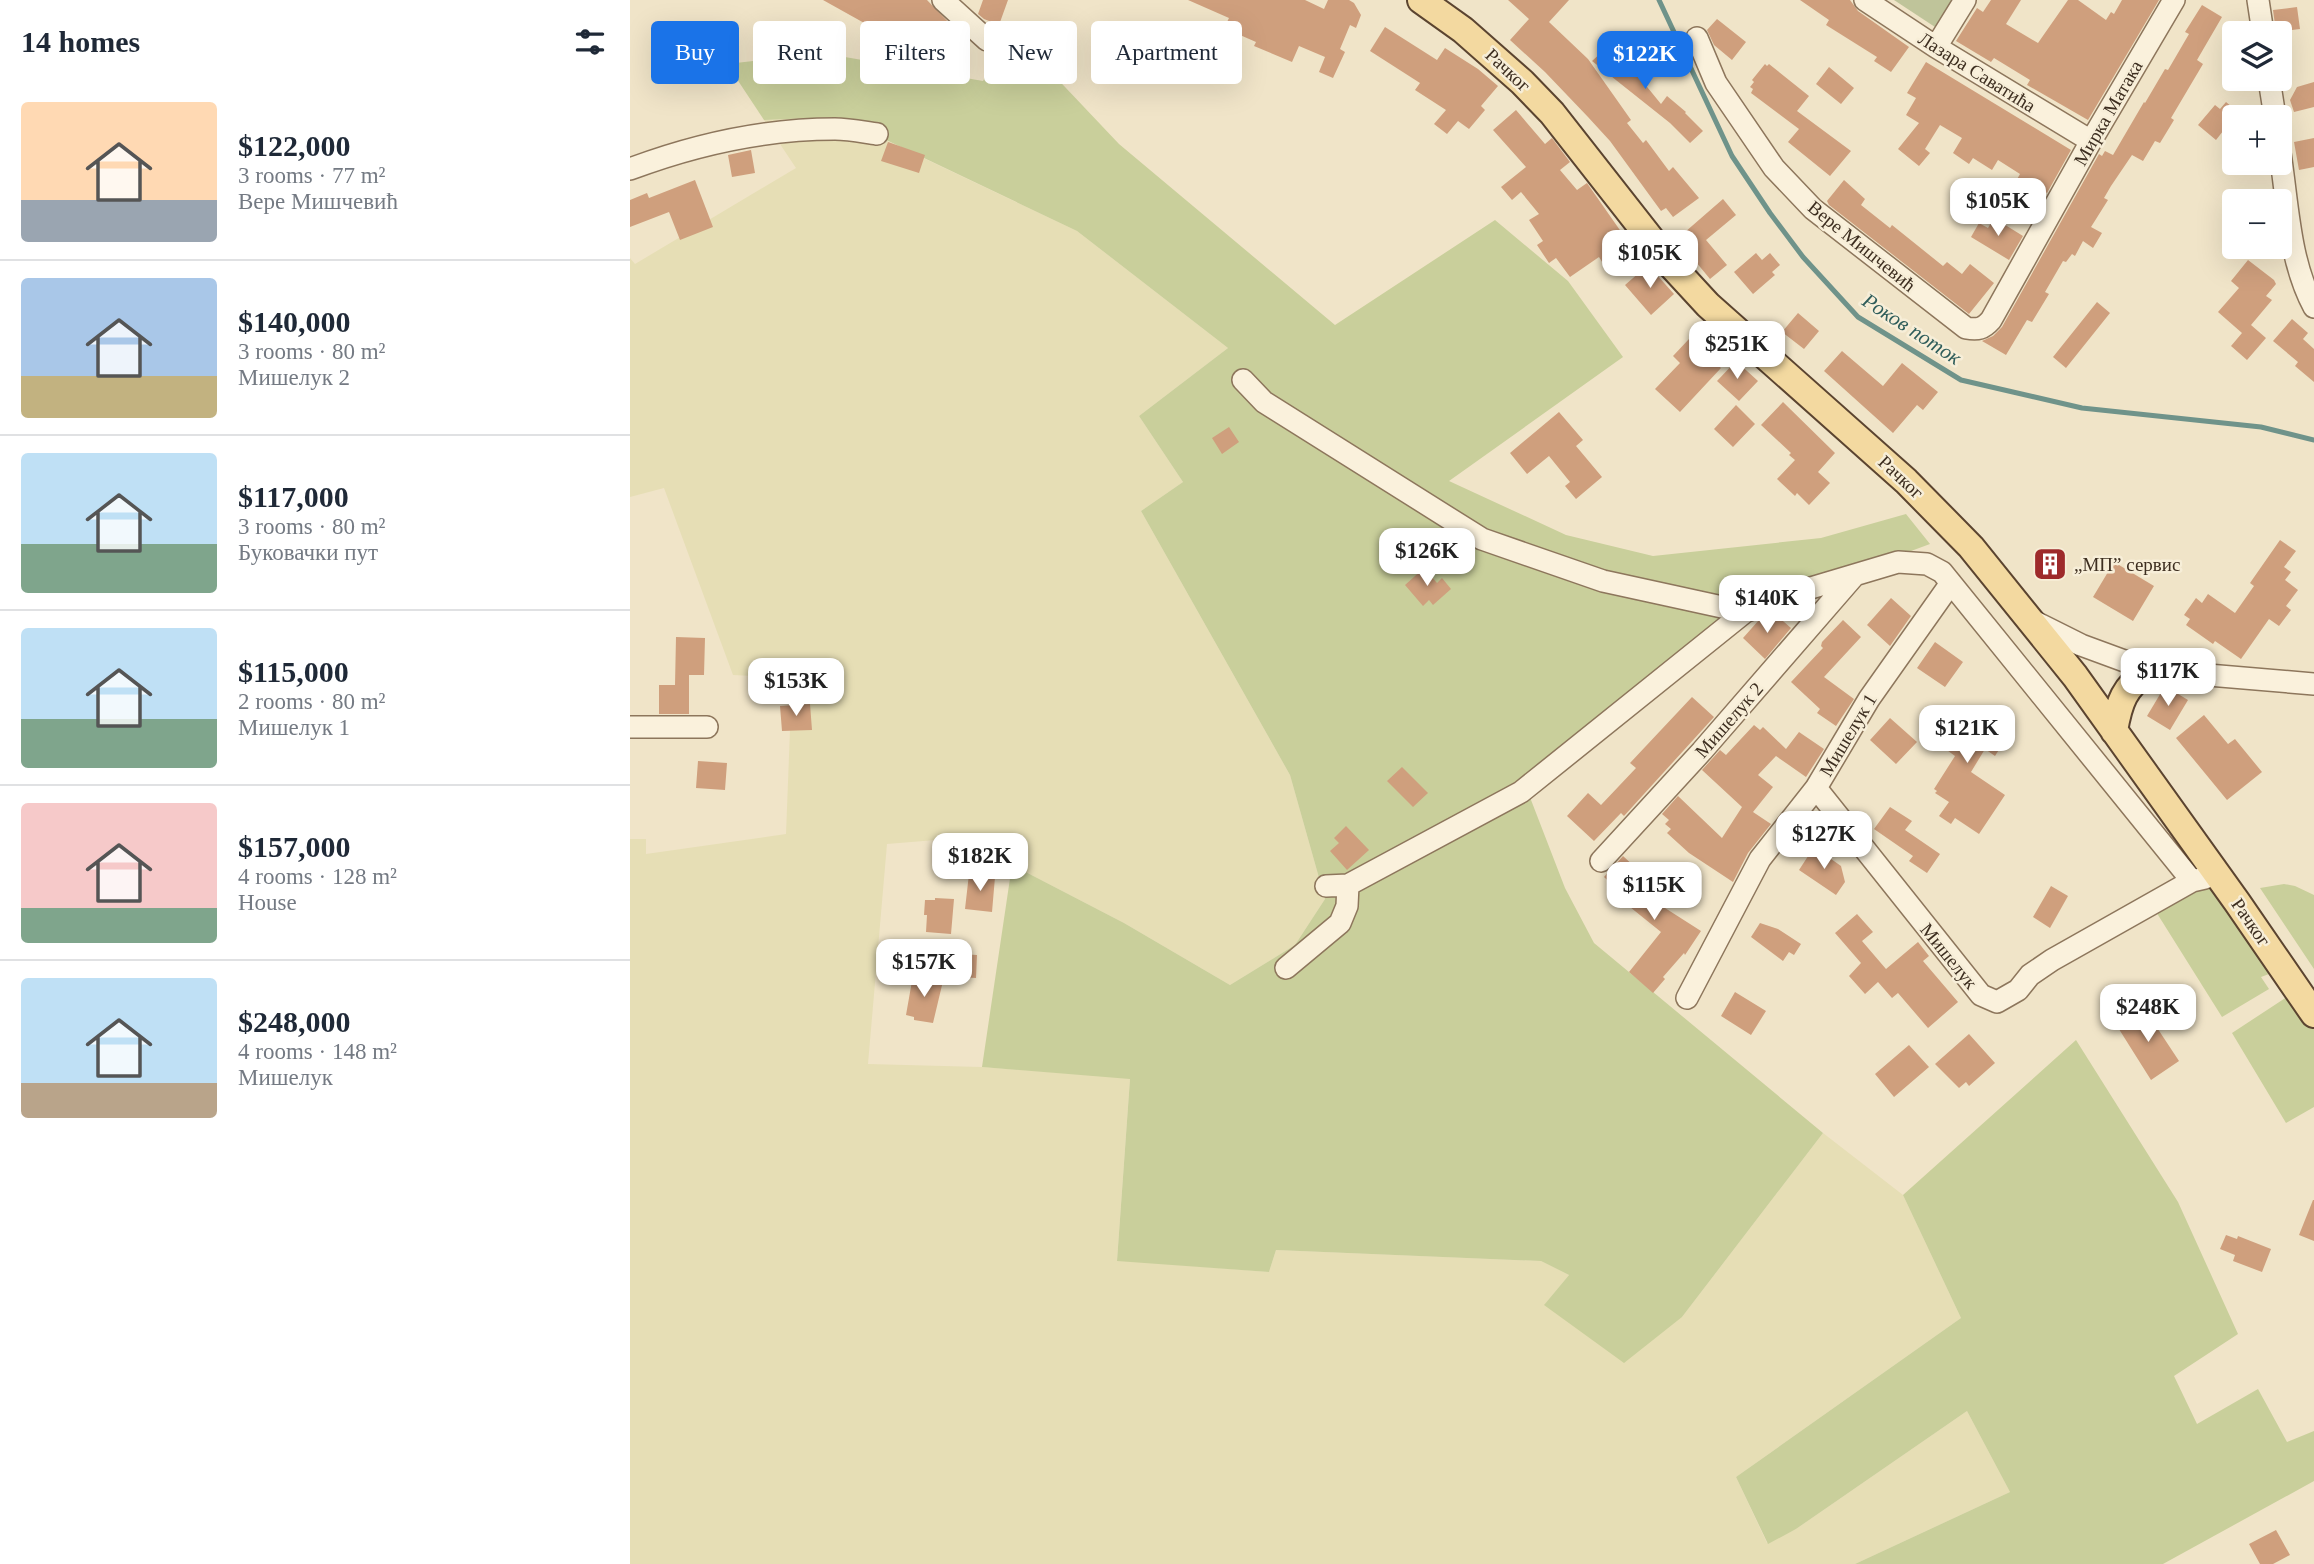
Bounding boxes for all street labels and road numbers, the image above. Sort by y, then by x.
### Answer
street label: Лазара Саватића [1915,28,2040,117]
street label: Рачког [1481,44,1535,96]
street label: Мирка Матака [2069,56,2147,169]
street label: Вере Мишчевић [1804,196,1920,296]
street label: Рачког [1874,451,1928,503]
street label: Мишелук 2 [1691,678,1767,762]
street label: Мишелук 1 [1815,690,1881,780]
street label: Рачког [2227,894,2275,950]
street label: Мишелук [1916,919,1982,994]

